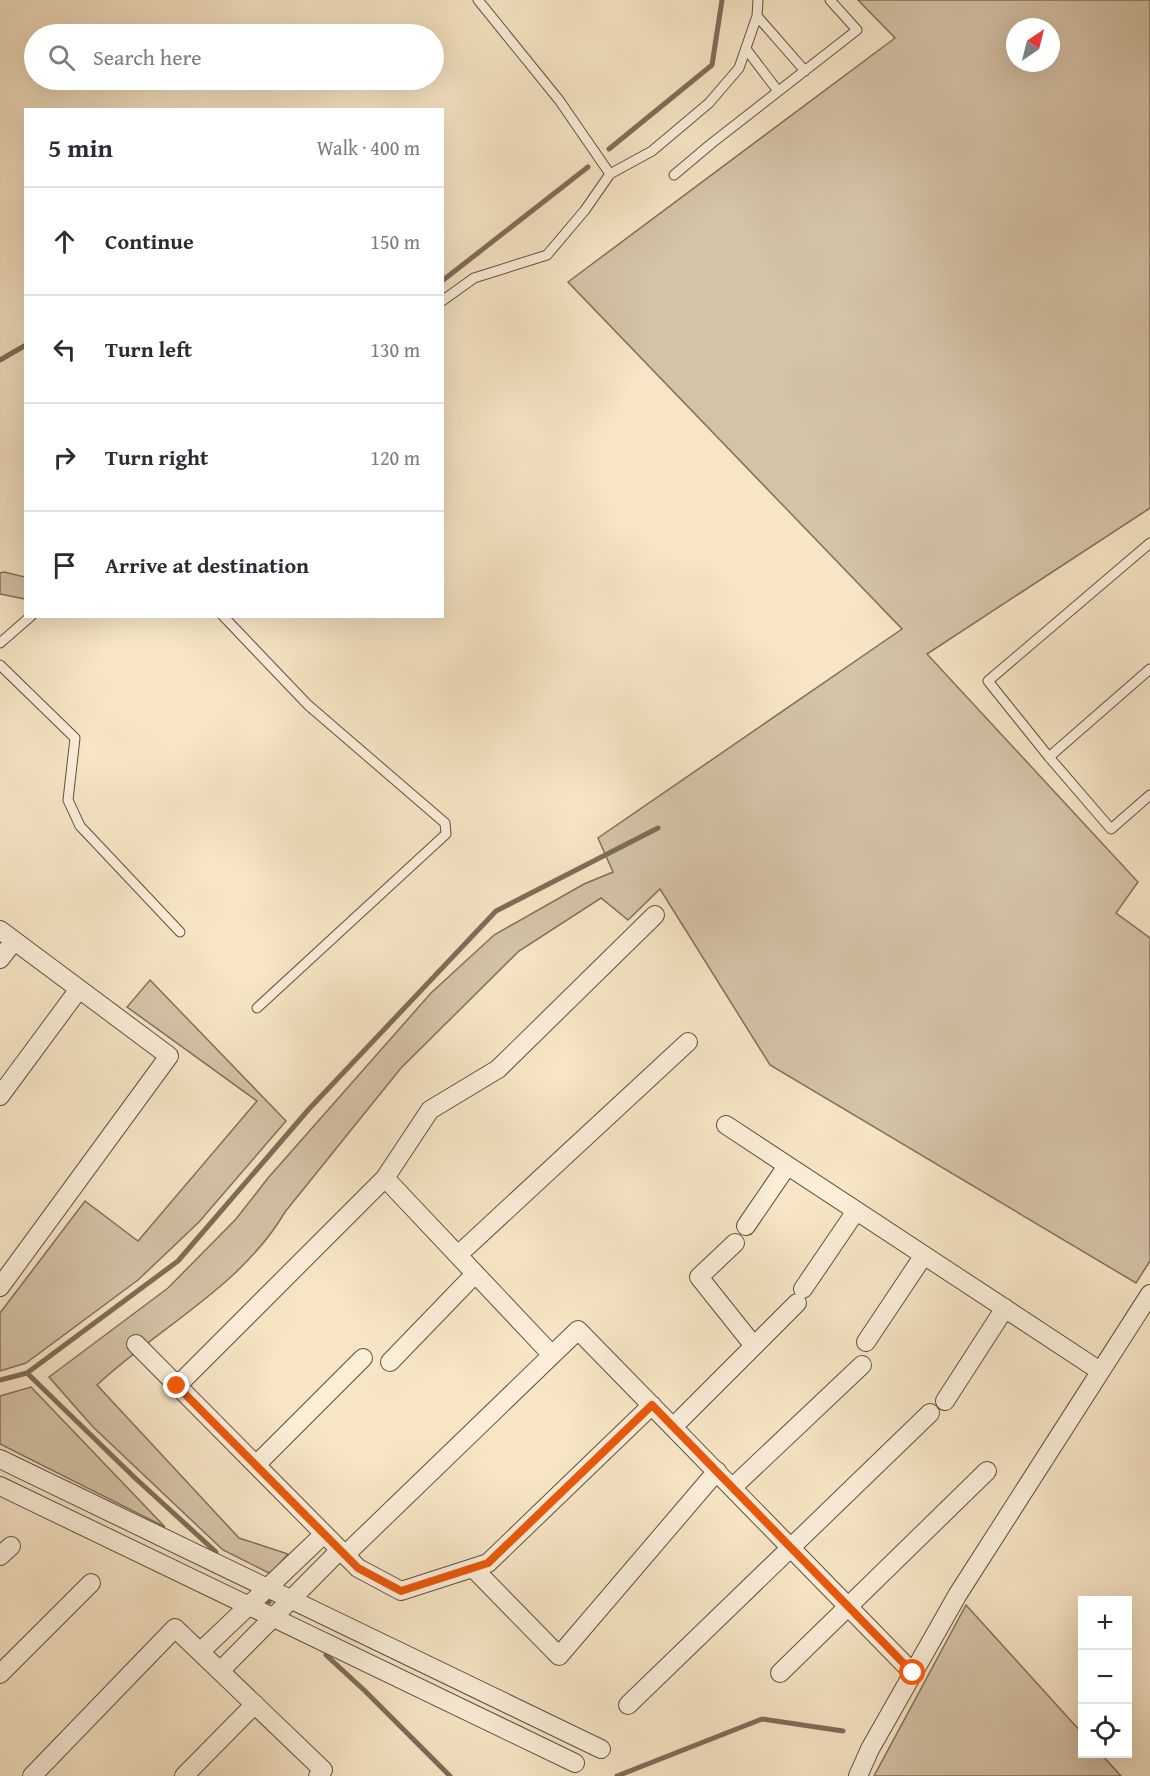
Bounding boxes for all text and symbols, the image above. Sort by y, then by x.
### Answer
north arrow [1006,18,1060,72]
search box [24,24,444,90]
icon: search [45,41,78,74]
text: Search here [93,41,202,73]
text: 5 min [48,128,113,167]
text: Walk · 400 m [317,133,420,162]
icon: ahead [48,225,81,258]
text: Continue [105,225,194,257]
text: 150 m [370,227,420,256]
icon: left [48,333,81,366]
text: Turn left [105,333,192,365]
text: 130 m [370,335,420,364]
icon: right [48,441,81,474]
text: Turn right [105,441,208,473]
text: 120 m [370,443,420,472]
icon: arrive [48,549,81,582]
text: Arrive at destination [105,549,309,581]
route end [163,1372,189,1398]
map controls [1078,1596,1132,1758]
button: + [1078,1596,1132,1650]
button: − [1078,1650,1132,1704]
route start [899,1659,925,1685]
button: locate [1078,1704,1132,1758]

